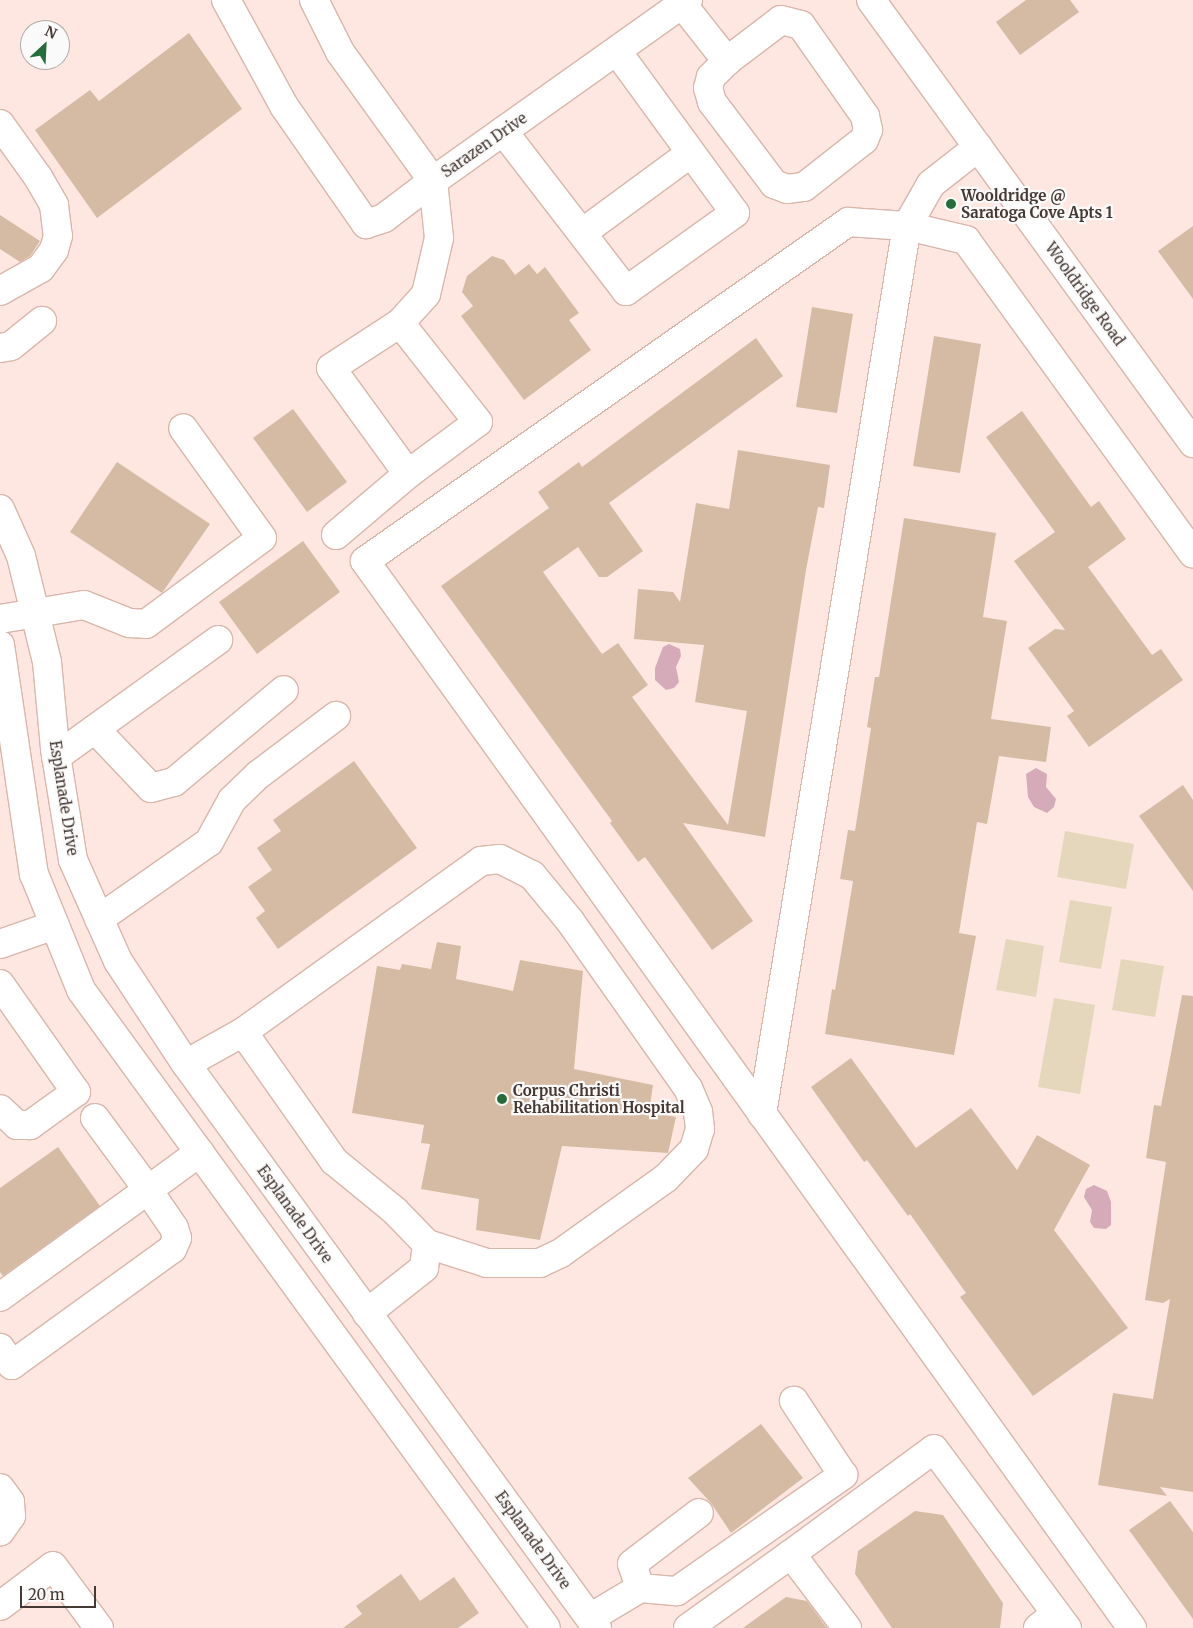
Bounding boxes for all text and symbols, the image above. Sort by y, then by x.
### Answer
north arrow [20,20,70,70]
text: N [42,22,60,43]
street label: Sarazen Drive [438,109,530,181]
place label: Wooldridge @ Saratoga Cove Apts 1 [961,186,1113,221]
marker: Wooldridge @ Saratoga Cove Apts 1 [945,198,957,210]
street label: Wooldridge Road [1042,239,1128,349]
street label: Esplanade Drive [46,739,82,857]
place label: Corpus Christi Rehabilitation Hospital [513,1081,685,1116]
marker: Corpus Christi Rehabilitation Hospital [495,1092,509,1106]
street label: Esplanade Drive [254,1162,336,1266]
street label: Esplanade Drive [492,1488,574,1592]
scale bar [22,1576,99,1608]
text: 20 m [28,1585,65,1604]

